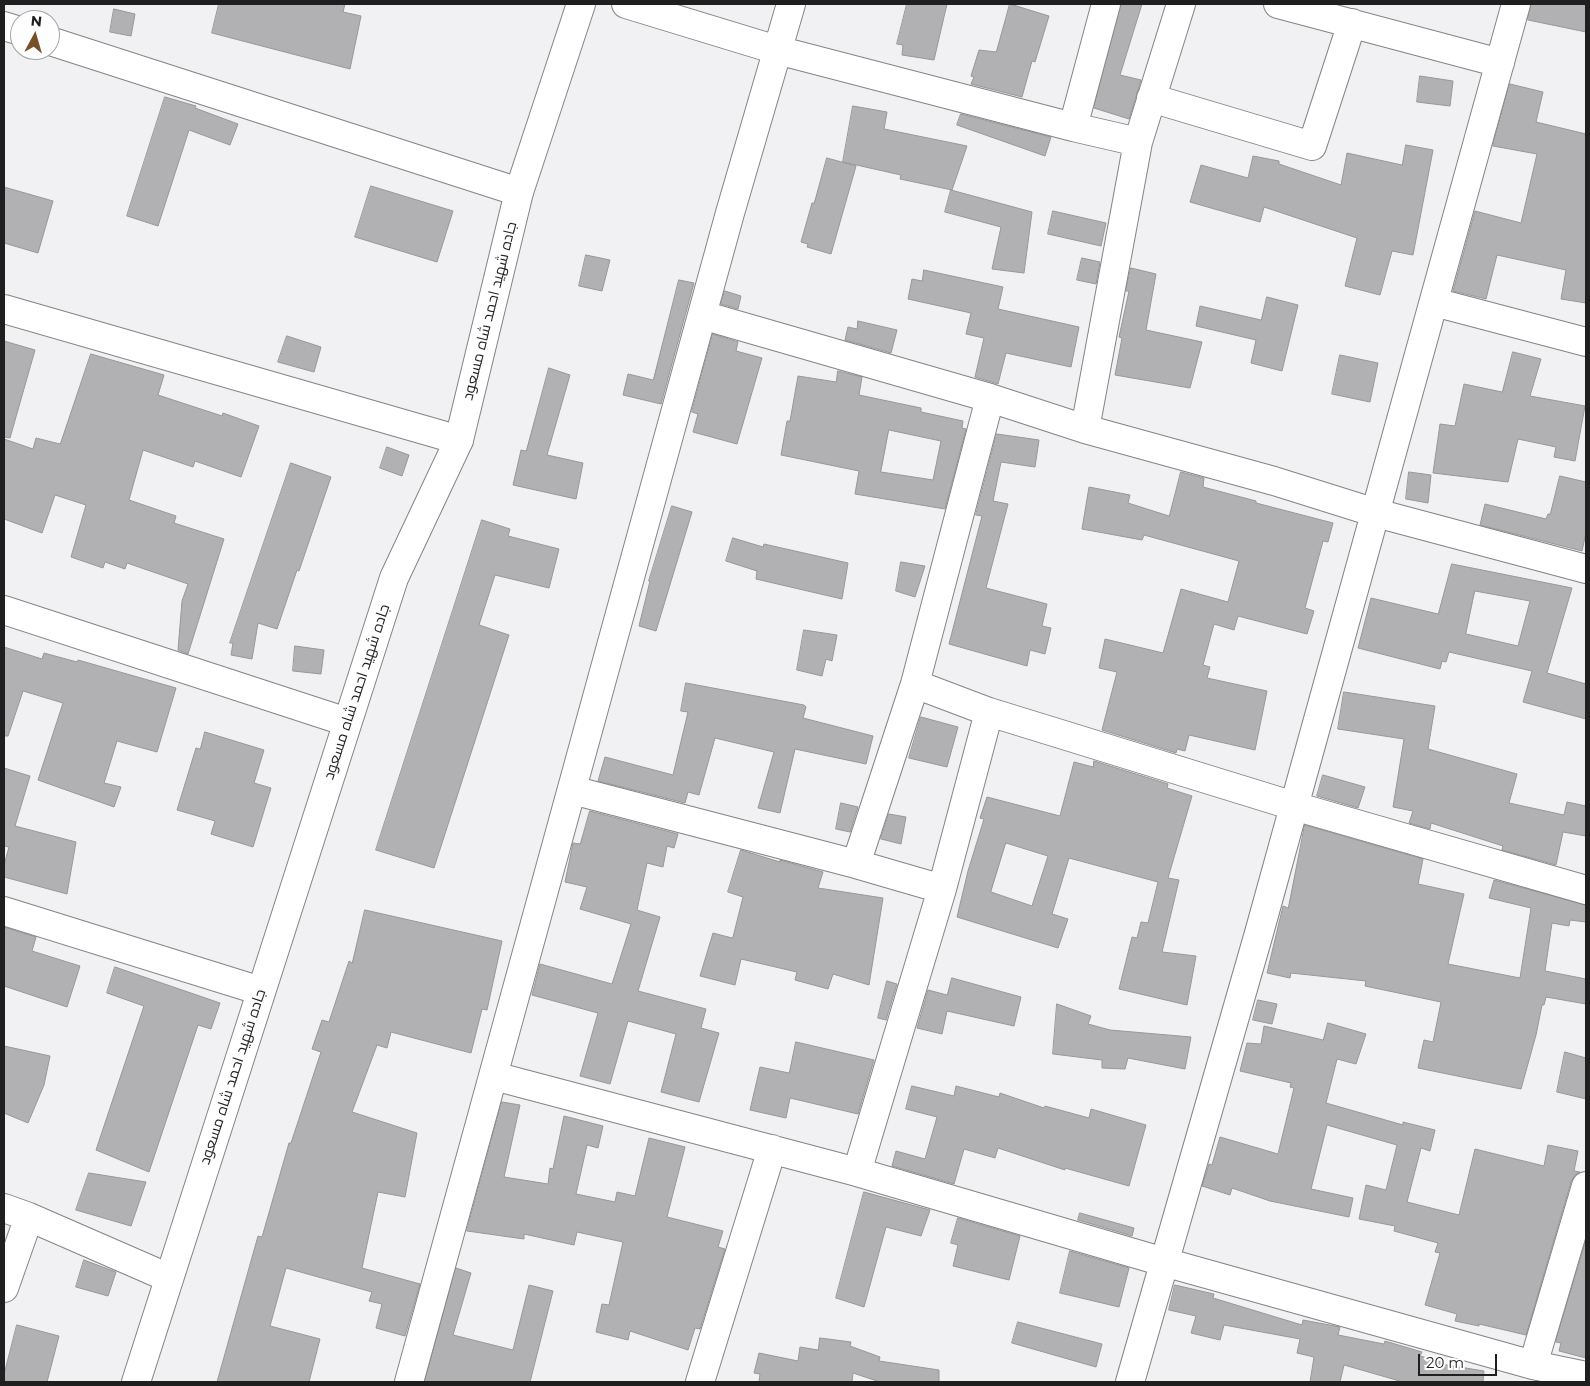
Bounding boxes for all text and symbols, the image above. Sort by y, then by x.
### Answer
north arrow [10,10,60,60]
text: N [30,12,43,31]
street label: جاده شهيد احمد شاه مسعود [459,220,521,402]
street label: جاده شهيد احمد شاه مسعود [320,602,394,782]
street label: جاده شهيد احمد شاه مسعود [196,987,270,1167]
scale bar [1420,1344,1499,1376]
text: 20 m [1426,1353,1464,1372]

